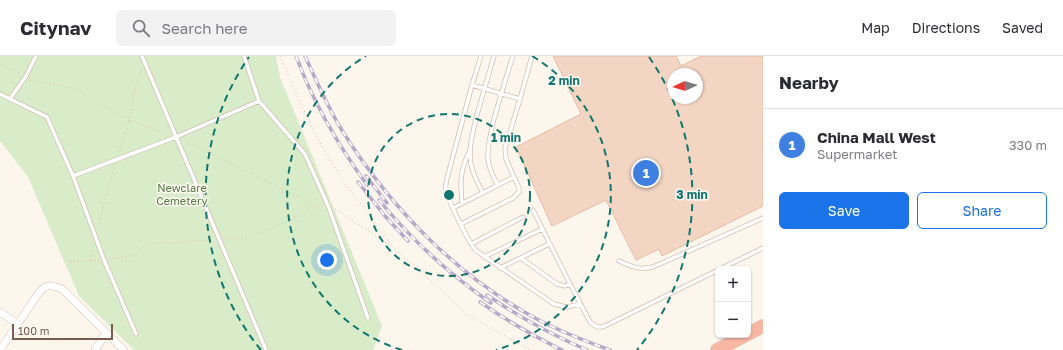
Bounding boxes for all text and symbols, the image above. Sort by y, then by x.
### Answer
search box [116,10,396,46]
text: Citynav [20,16,92,39]
icon: search [130,17,152,39]
text: Search here [162,19,247,37]
text: Map [861,19,890,36]
text: Directions [912,19,980,36]
text: Saved [1002,19,1043,36]
north arrow [667,68,703,104]
text: Nearby [779,72,839,93]
text: 2 min [548,73,580,88]
text: China Mall West [817,128,936,146]
text: 1 min [491,130,521,145]
text: 1 [789,137,795,153]
text: 330 m [1009,137,1047,153]
text: Supermarket [817,146,898,162]
pin: 1 [633,158,659,188]
park label: Newclare Cemetery [156,181,208,207]
text: 3 min [676,187,708,202]
centre of rings [442,188,456,202]
button: Save [779,192,909,229]
button: Share [917,192,1047,229]
your location [317,250,337,270]
map controls [715,266,751,338]
button: + [715,266,751,302]
button: − [715,302,751,338]
scale bar [12,322,113,341]
text: 100 m [18,324,49,337]

